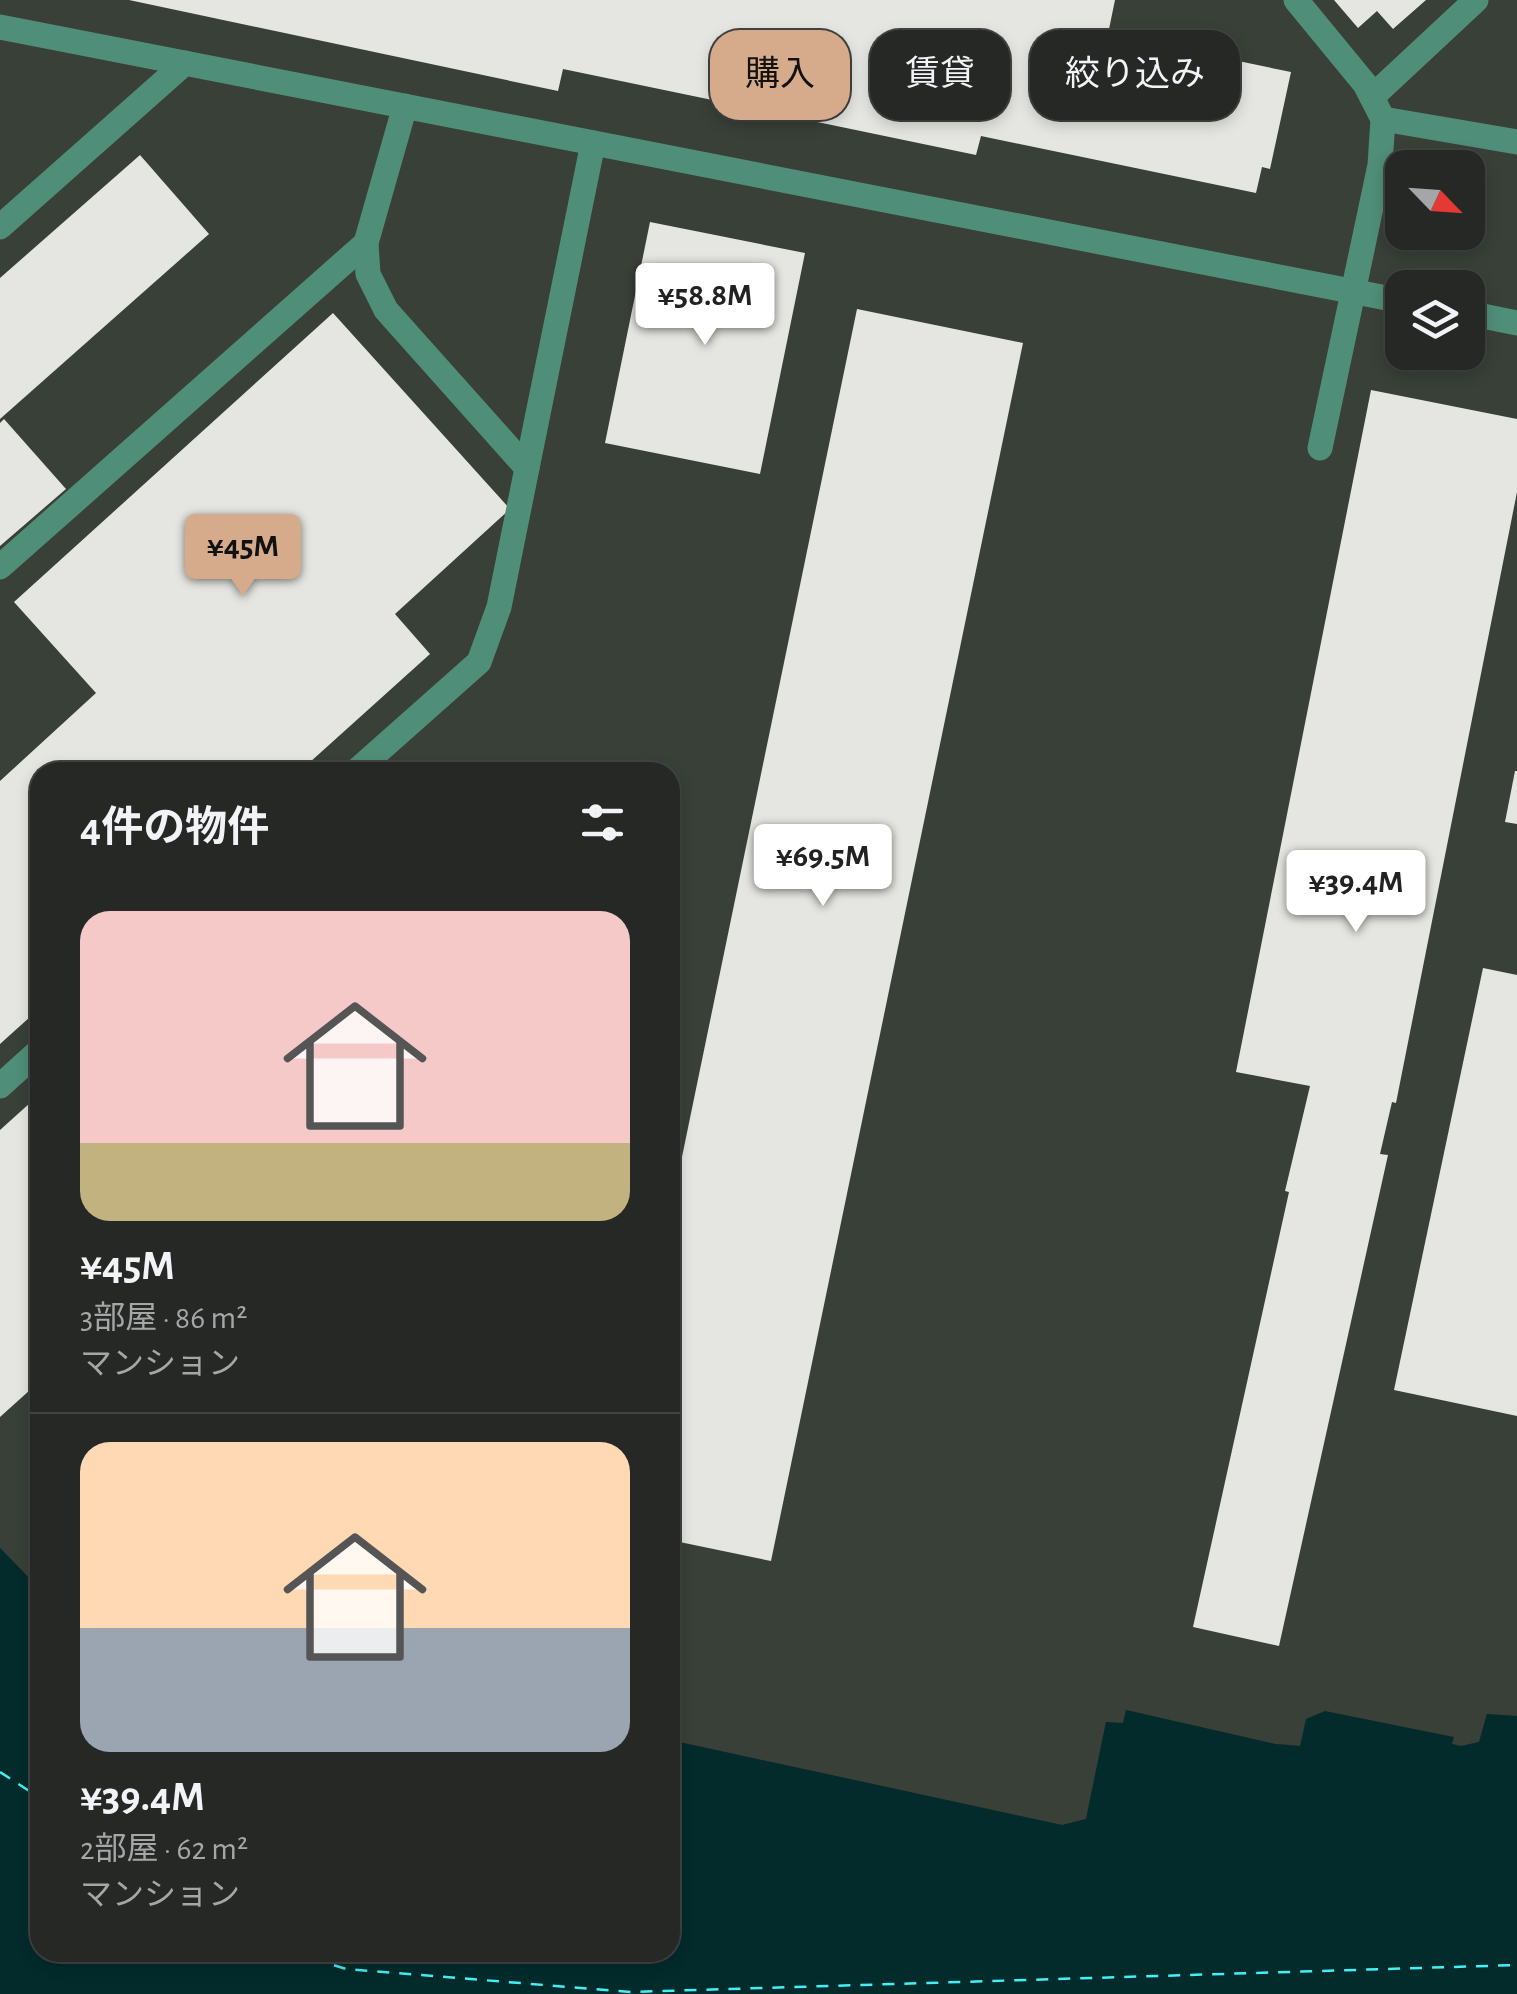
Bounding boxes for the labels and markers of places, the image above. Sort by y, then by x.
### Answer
pin: ¥58.8M [624,263,786,348]
pin: ¥45M [184,514,302,599]
pin: ¥69.5M [742,824,904,909]
pin: ¥39.4M [1275,850,1437,935]

